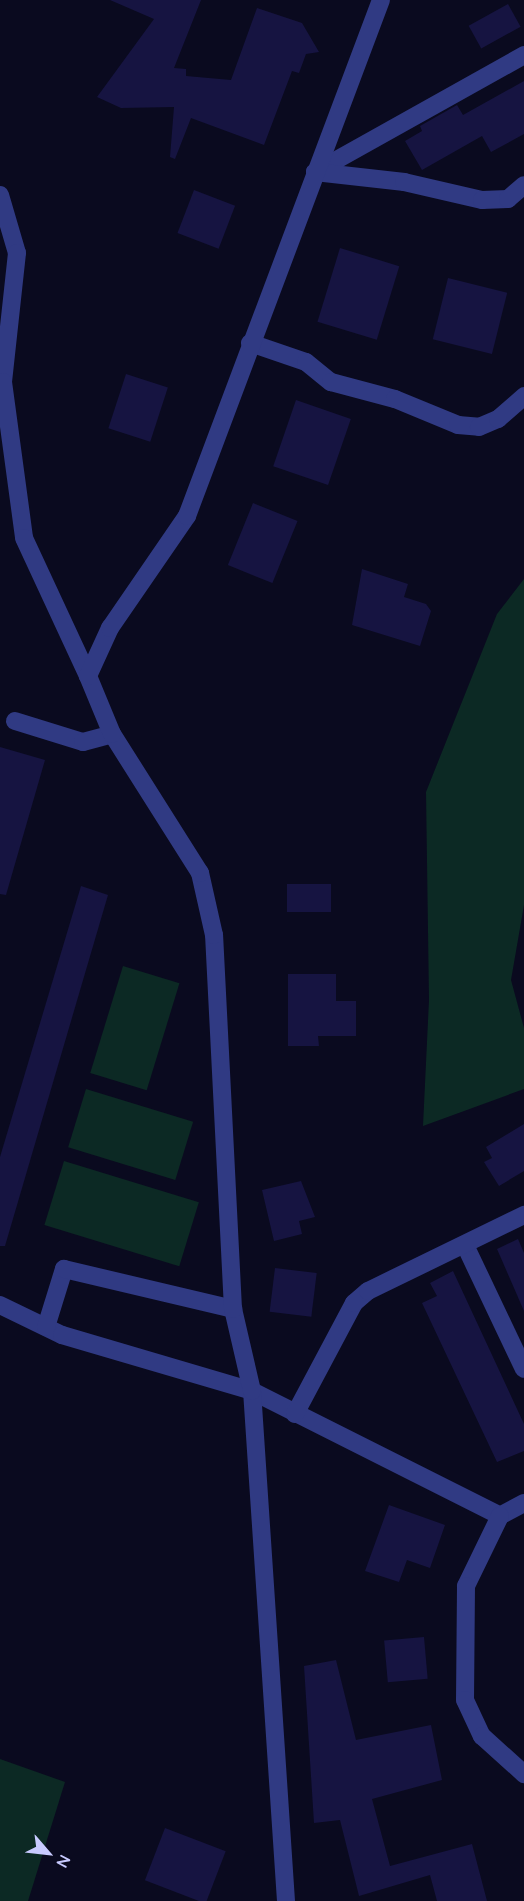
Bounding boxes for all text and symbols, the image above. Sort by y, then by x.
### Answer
north arrow [18,1823,78,1883]
text: N [52,1852,75,1871]

